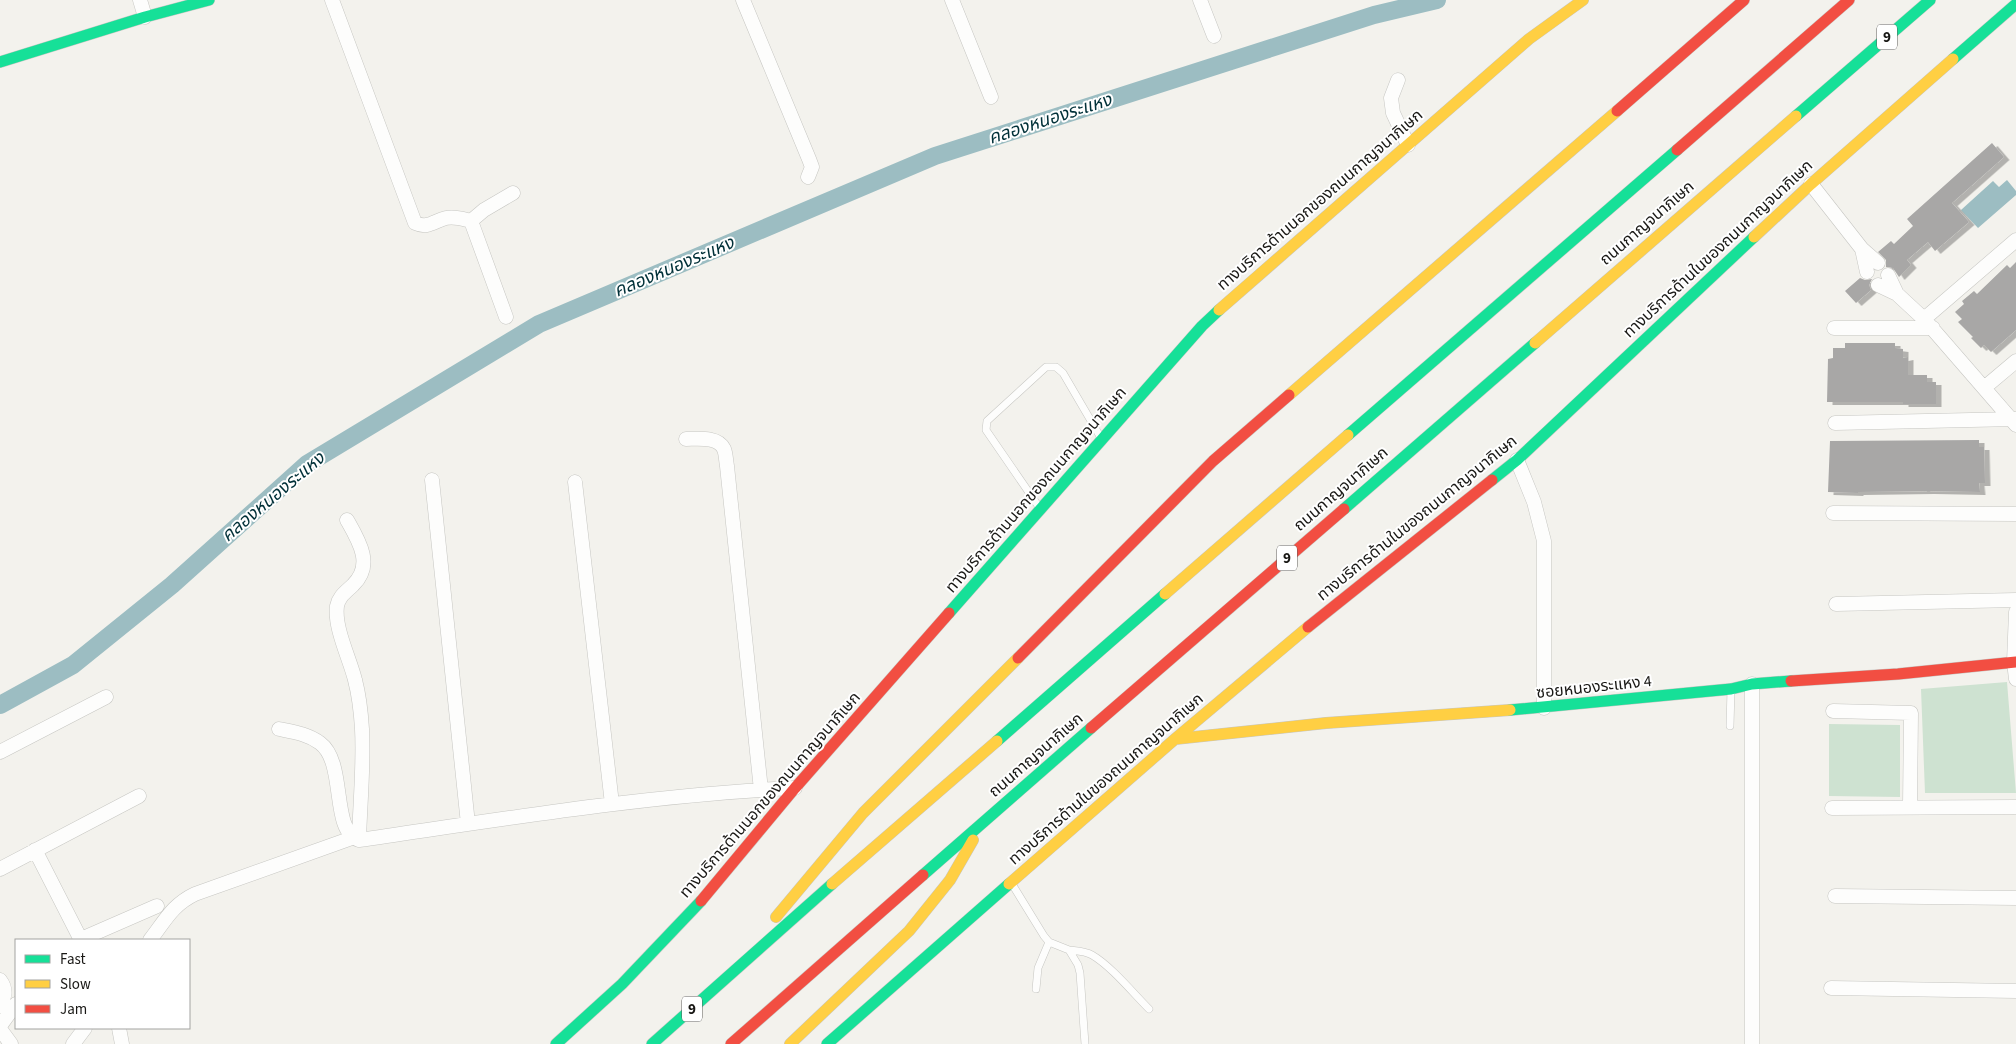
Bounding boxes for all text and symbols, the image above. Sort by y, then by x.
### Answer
road number: 9 [1877,24,1897,50]
water label: คลองหนองระแหง [985,87,1116,151]
street label: ทางบริการด้านนอกของถนนกาญจนาภิเษก [1212,104,1428,296]
street label: ทางบริการด้านในของถนนกาญจนาภิเษก [1618,155,1818,343]
street label: ถนนกาญจนาภิเษก [1595,176,1699,270]
water label: คลองหนองระแหง [610,230,739,304]
street label: ทางบริการด้านนอกของถนนกาญจนาภิเษก [940,382,1132,598]
street label: ทางบริการด้านในของถนนกาญจนาภิเษก [1312,430,1522,606]
street label: ถนนกาญจนาภิเษก [1289,442,1393,536]
water label: คลองหนองระแหง [216,445,331,548]
road number: 9 [1277,546,1297,570]
street label: ซอยหนองระแหง 4 [1535,670,1653,704]
street label: ทางบริการด้านนอกของถนนกาญจนาภิเษก [674,687,866,903]
street label: ทางบริการด้านในของถนนกาญจนาภิเษก [1004,688,1208,870]
street label: ถนนกาญจนาภิเษก [984,708,1088,802]
legend [15,939,190,1029]
text: Fast [60,949,86,970]
text: Slow [60,974,91,995]
road number: 9 [682,996,702,1022]
text: Jam [60,999,87,1020]

